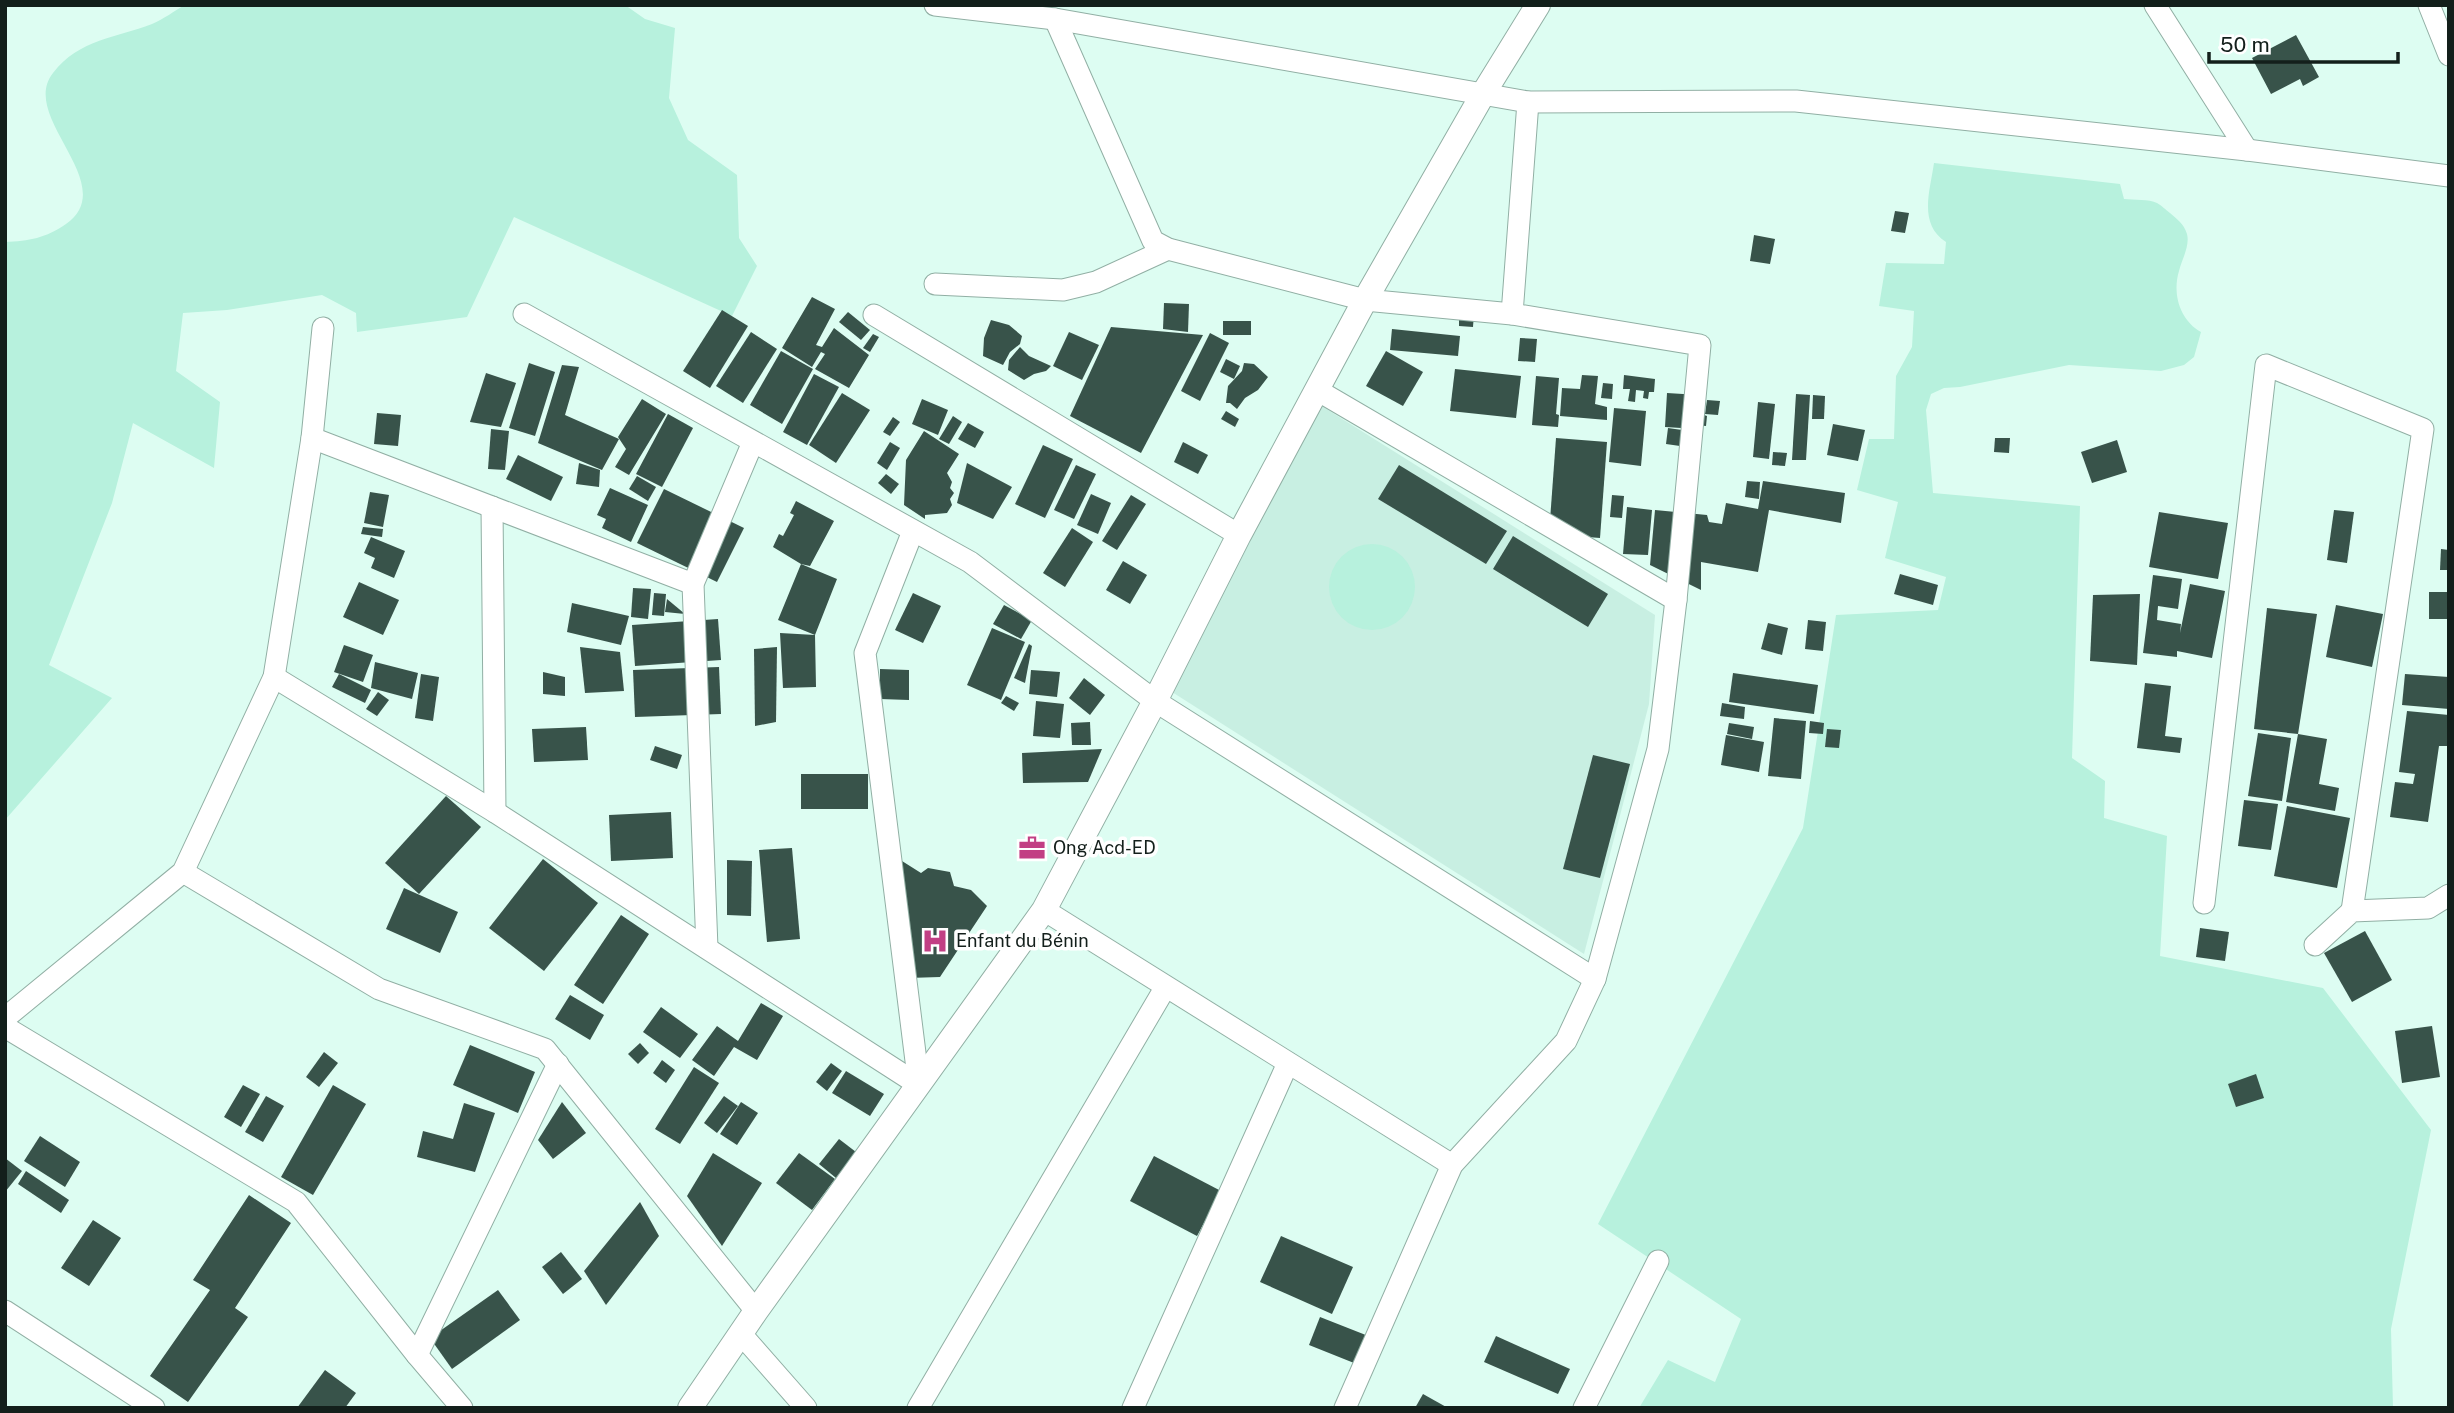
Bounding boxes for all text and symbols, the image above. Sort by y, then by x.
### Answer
scale bar [2209,21,2398,65]
text: 50 m [2220,32,2270,57]
office icon: Ong Acd-ED [1017,833,1047,863]
place label: Ong Acd-ED [1053,837,1156,858]
hospital icon: Enfant du Bénin [920,926,950,956]
place label: Enfant du Bénin [956,930,1089,951]

